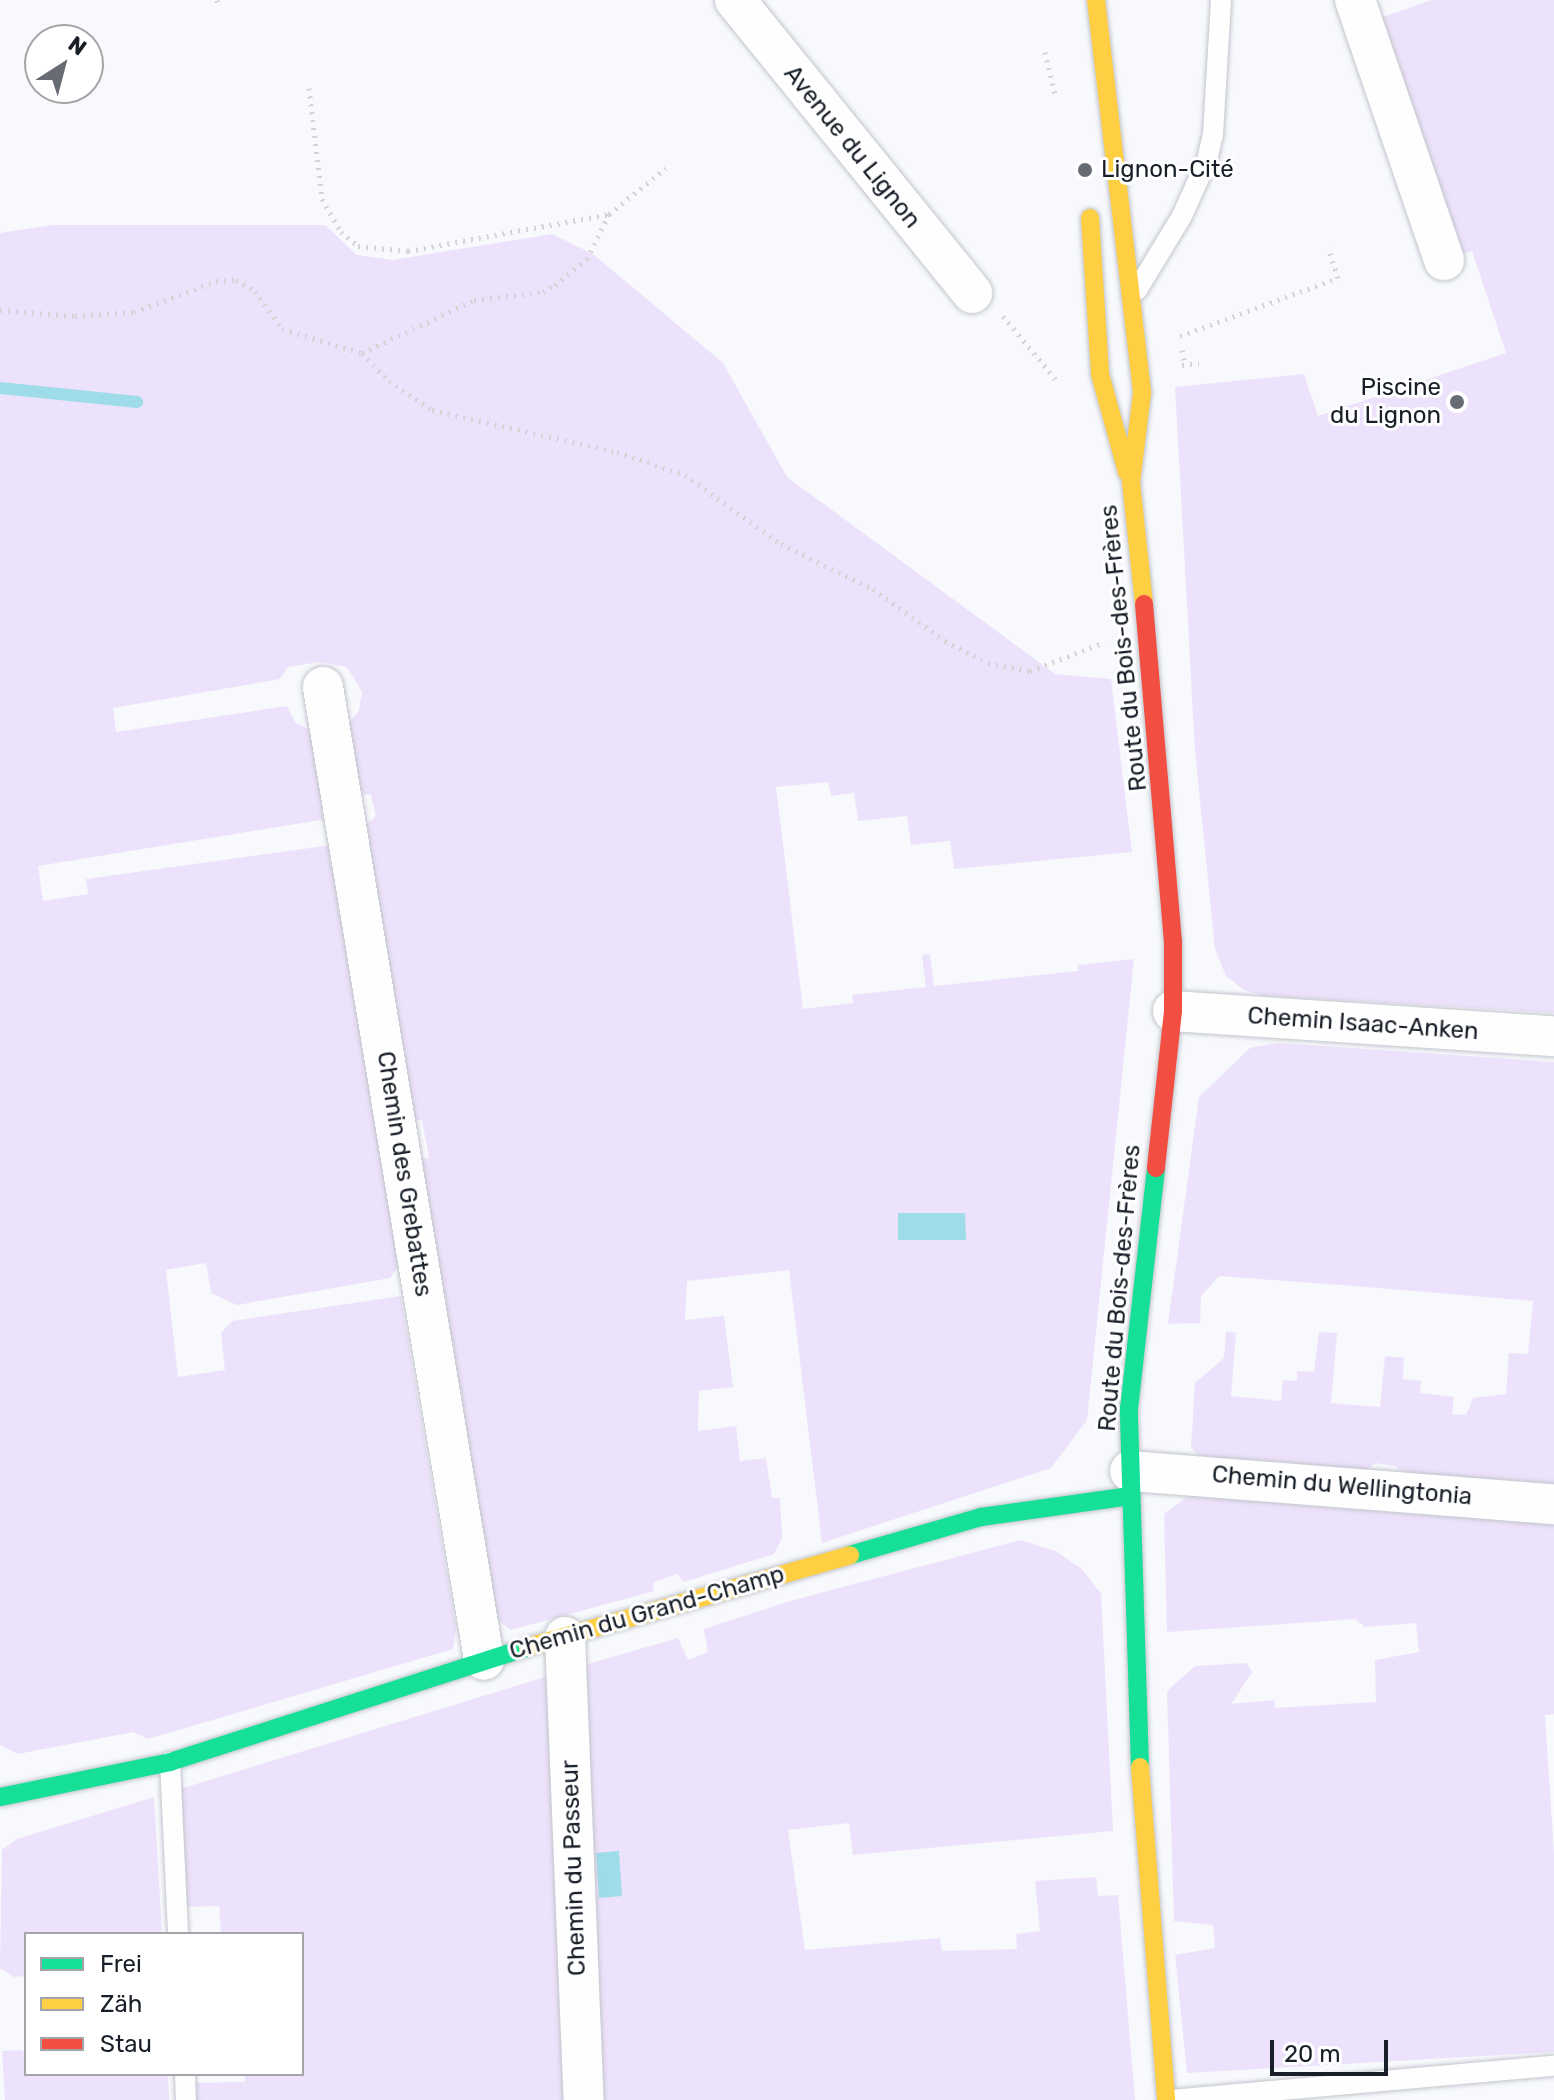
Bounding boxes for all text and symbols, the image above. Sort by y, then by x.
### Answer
north arrow [24,24,104,104]
text: N [63,30,92,61]
street label: Avenue du Lignon [778,60,926,234]
place label: Lignon-Cité [1101,156,1234,184]
marker: Lignon-Cité [1076,161,1094,179]
place label: Piscine du Lignon [1330,374,1441,430]
marker: Piscine du Lignon [1448,393,1466,411]
street label: Route du Bois-des-Frères [1095,503,1153,793]
street label: Chemin Isaac-Anken [1246,1002,1480,1046]
street label: Chemin des Grebattes [370,1049,438,1299]
street label: Route du Bois-des-Frères [1093,1143,1147,1433]
street label: Chemin du Wellingtonia [1211,1460,1473,1512]
street label: Chemin du Grand-Champ [506,1560,788,1666]
street label: Chemin du Passeur [556,1760,592,1976]
legend [24,1932,304,2076]
text: Frei [100,1950,142,1978]
text: Zäh [100,1990,142,2018]
scale bar [1274,2024,1392,2074]
text: Stau [100,2030,152,2058]
text: 20 m [1284,2040,1341,2068]

